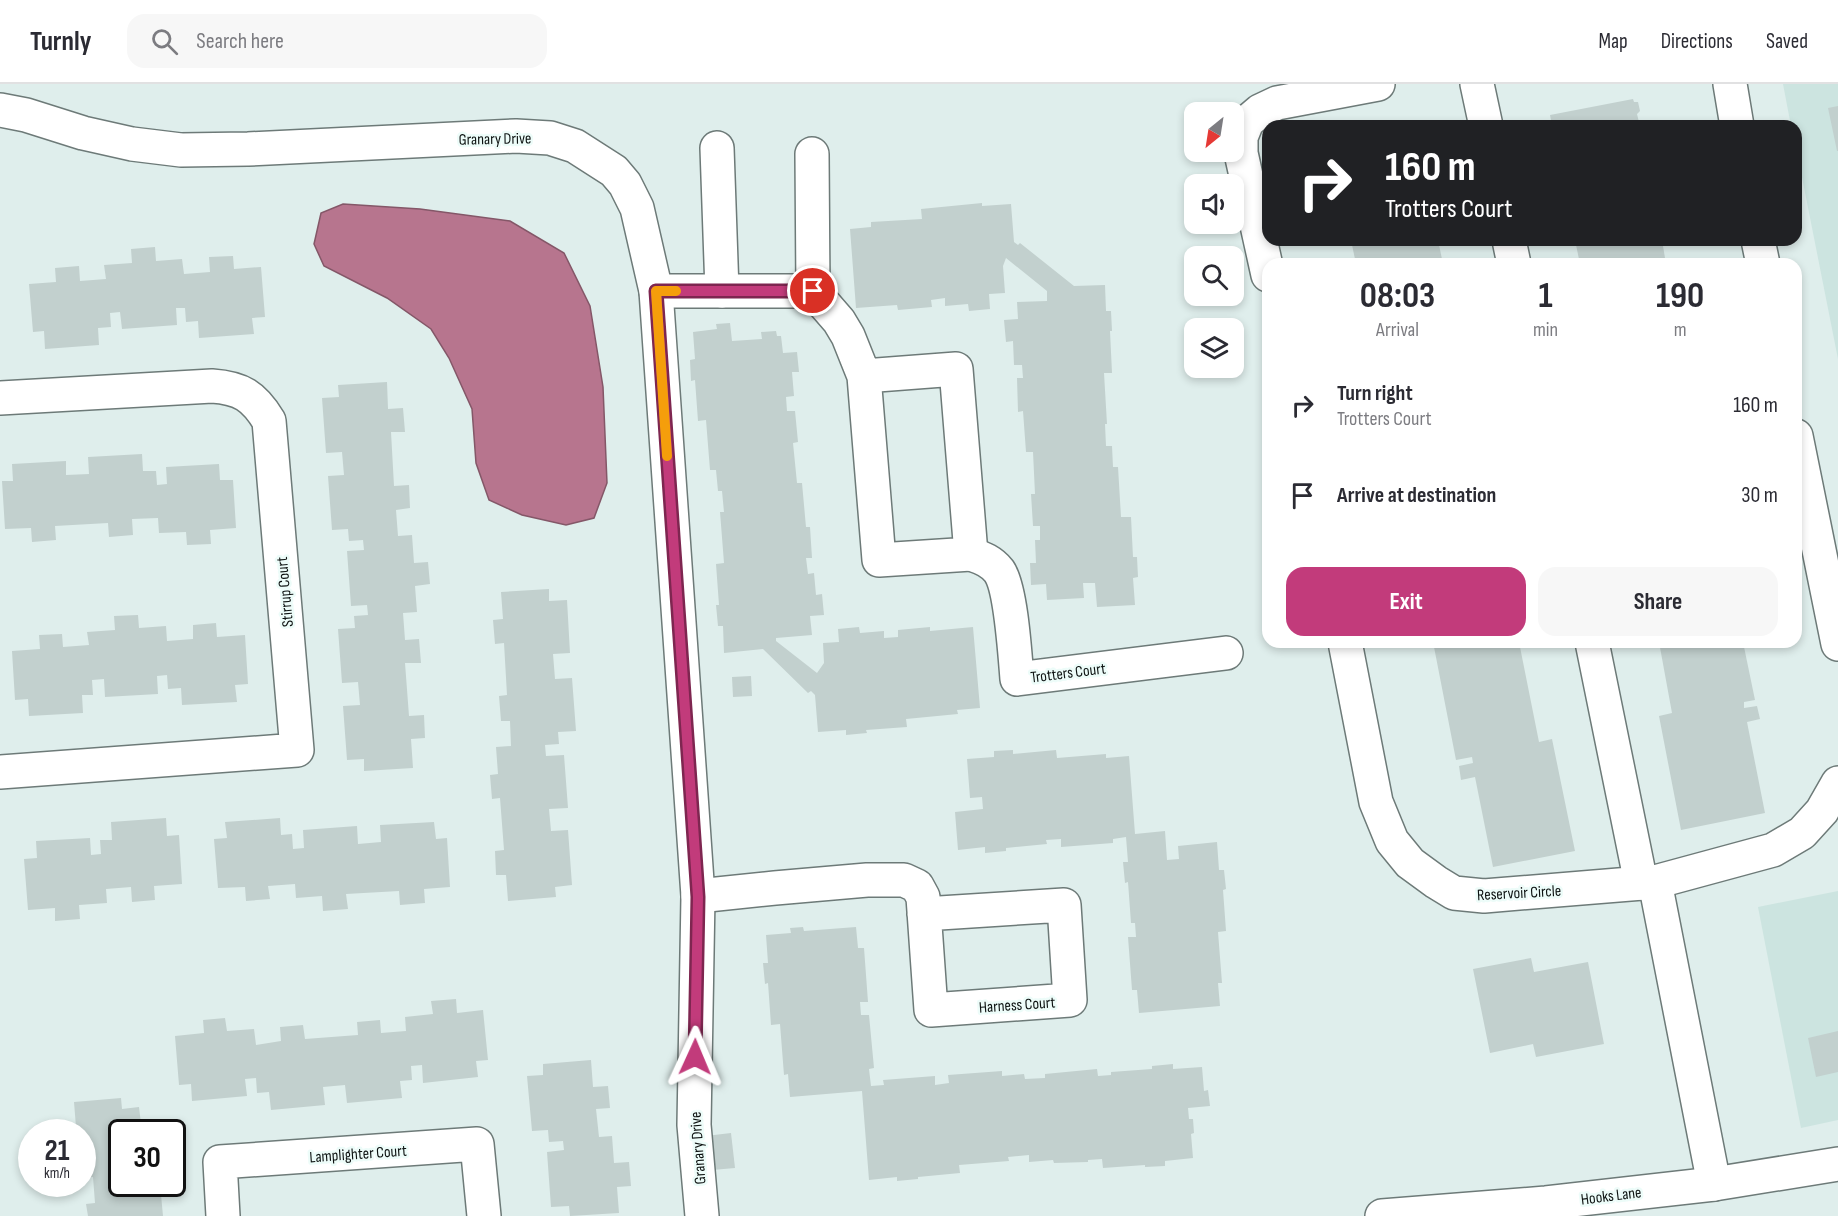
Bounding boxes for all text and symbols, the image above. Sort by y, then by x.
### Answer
search box [127,14,547,68]
text: Turnly [30,25,91,58]
icon: search [148,25,181,58]
text: Search here [196,28,284,55]
text: Map [1598,29,1628,54]
text: Directions [1661,29,1733,54]
text: Saved [1766,29,1808,54]
north arrow [1184,102,1244,162]
map controls [1184,102,1244,378]
street label: Granary Drive [458,129,532,150]
text: 160 m [1385,142,1476,193]
icon: right [1286,144,1364,222]
button: sound [1184,174,1244,234]
text: Trotters Court [1385,193,1513,225]
button: search [1184,246,1244,306]
pin [787,265,838,316]
icon: arrive [796,274,829,307]
text: 08:03 [1360,275,1435,318]
text: 1 [1539,275,1553,318]
text: 190 [1656,275,1704,318]
button: layers [1184,318,1244,378]
text: Arrival [1376,318,1419,342]
text: min [1533,318,1558,342]
text: m [1674,318,1686,342]
text: Turn right [1337,380,1413,407]
icon: right [1286,389,1319,422]
text: 160 m [1733,392,1778,419]
text: Trotters Court [1337,407,1431,431]
icon: arrive [1286,479,1319,512]
text: Arrive at destination [1337,482,1496,509]
text: 30 m [1741,482,1778,509]
street label: Stirrup Court [273,556,298,628]
button: Exit [1286,567,1526,636]
button: Share [1538,567,1778,636]
street label: Trotters Court [1030,659,1107,688]
street label: Reservoir Circle [1477,882,1562,905]
street label: Harness Court [978,993,1056,1018]
position arrow [663,1025,727,1089]
street label: Granary Drive [686,1111,711,1185]
speed limit sign: 30 [108,1119,186,1197]
text: 21 [45,1133,69,1169]
street label: Lamplighter Court [309,1142,408,1167]
text: km/h [44,1164,70,1183]
street label: Hooks Lane [1580,1183,1643,1210]

